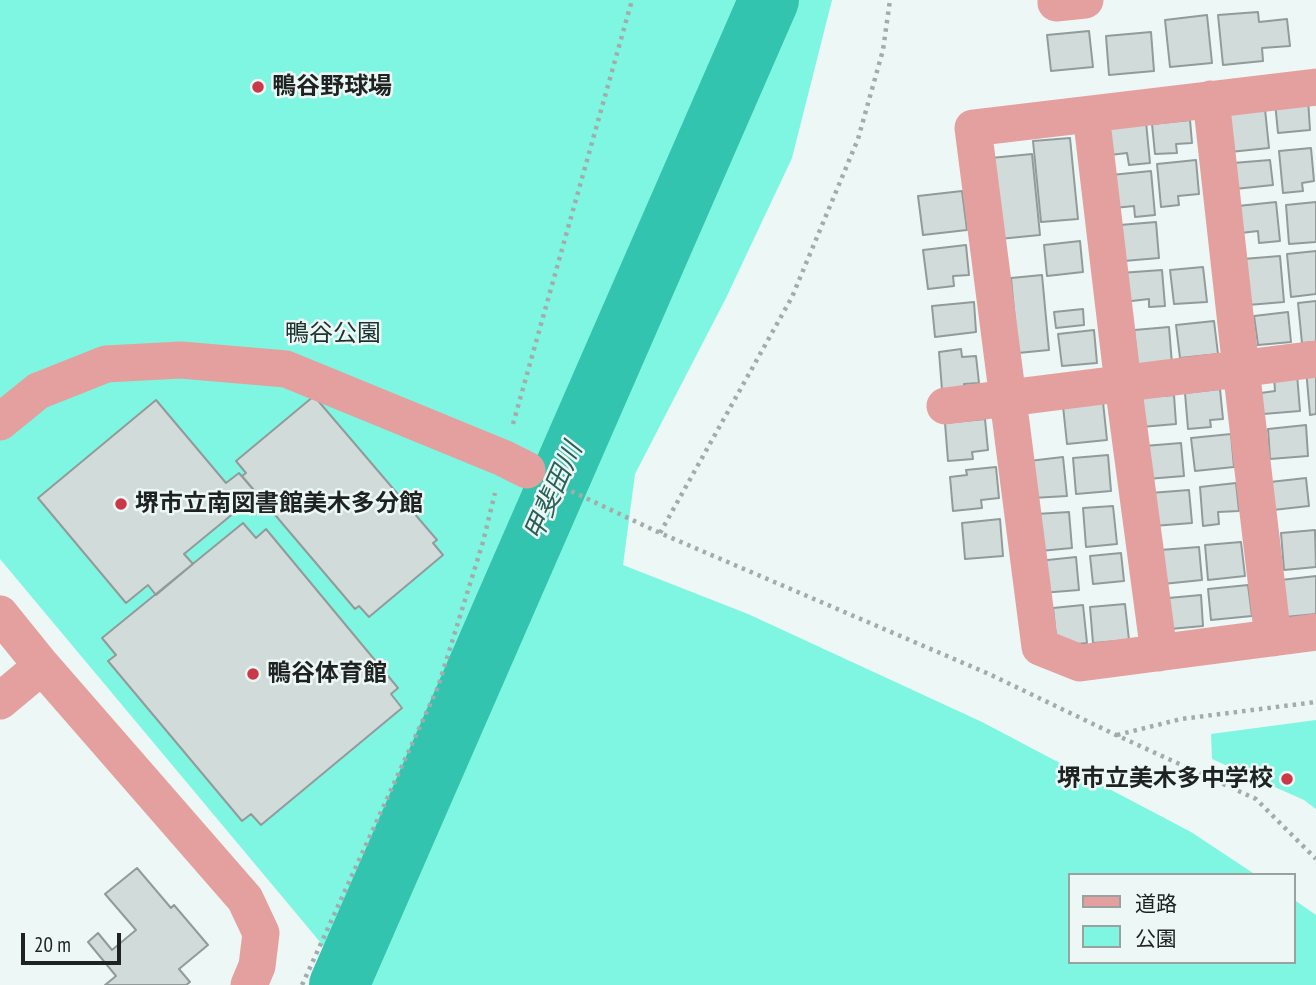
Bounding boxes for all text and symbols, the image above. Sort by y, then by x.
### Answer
place label: 鴨谷野球場 [272,73,392,101]
marker: 鴨谷野球場 [250,79,266,95]
park label: 鴨谷公園 [285,320,381,348]
water label: 甲斐田川 [519,438,589,546]
place label: 堺市立南図書館美木多分館 [135,490,423,518]
marker: 堺市立南図書館美木多分館 [113,496,129,512]
place label: 鴨谷体育館 [267,660,387,688]
marker: 鴨谷体育館 [245,666,261,682]
place label: 堺市立美木多中学校 [1057,765,1273,793]
marker: 堺市立美木多中学校 [1279,771,1295,787]
legend [1068,873,1295,964]
text: 道路 [1135,890,1177,917]
scale bar [24,918,124,962]
text: 公園 [1135,925,1177,952]
text: 20 m [34,931,71,958]

